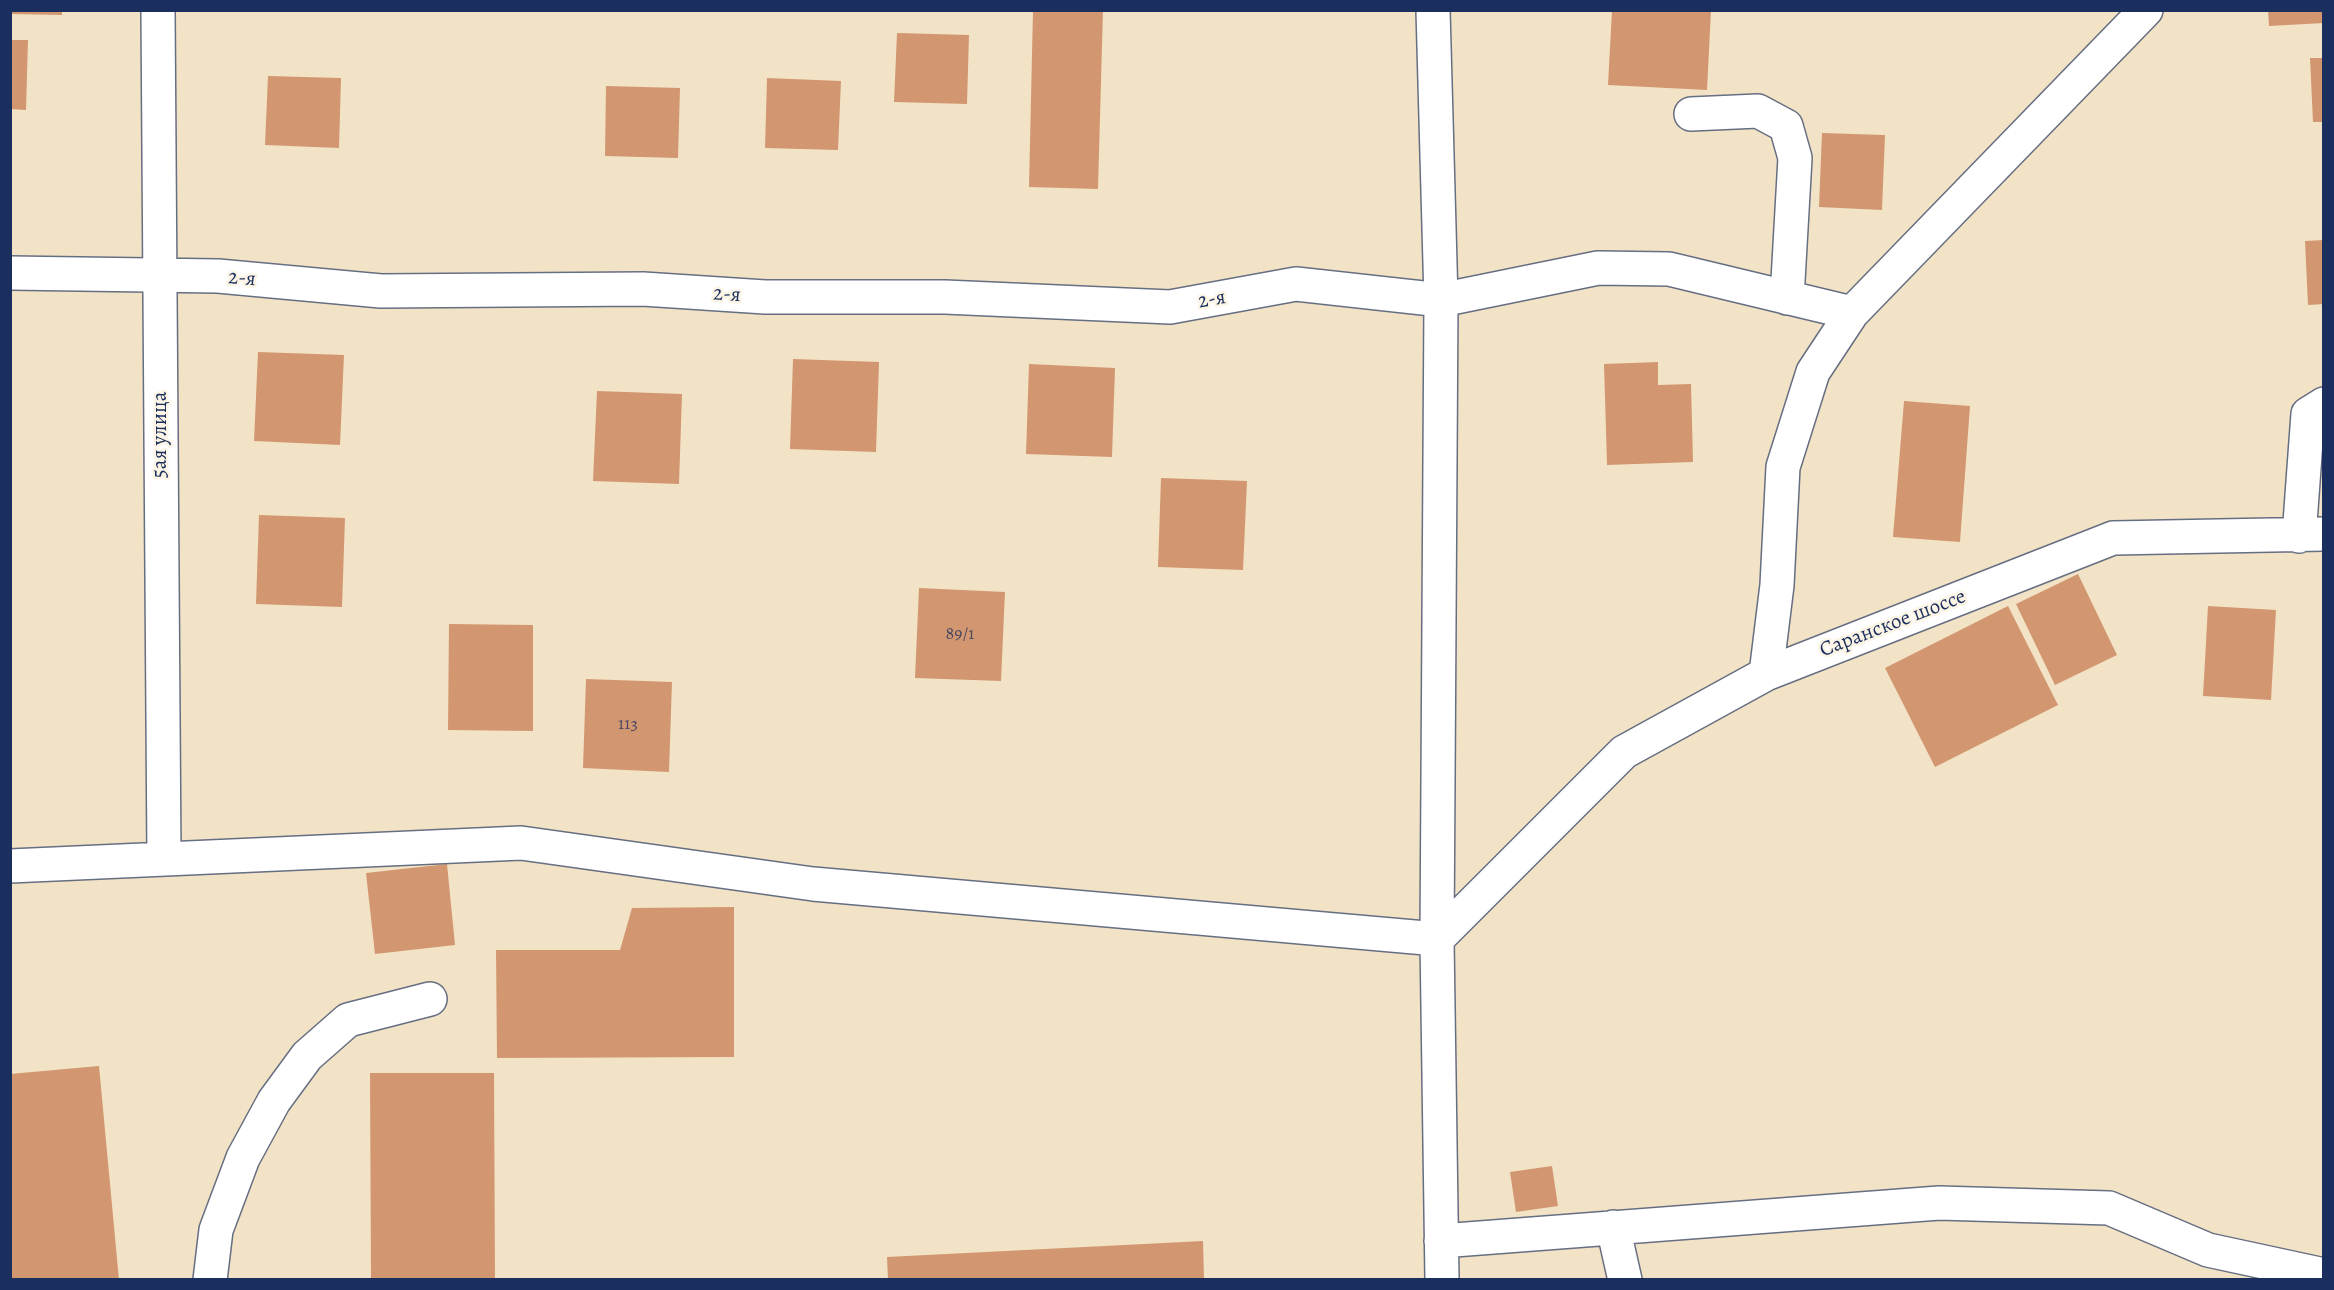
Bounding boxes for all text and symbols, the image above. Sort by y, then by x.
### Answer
street label: 2-я [227,265,257,293]
street label: 2-я [712,281,742,309]
street label: 2-я [1196,285,1228,315]
street label: 5ая улица [148,392,174,478]
street label: Саранское шоссе [1816,585,1970,663]
house number: 89/1 [946,624,974,646]
house number: 113 [618,714,638,736]

